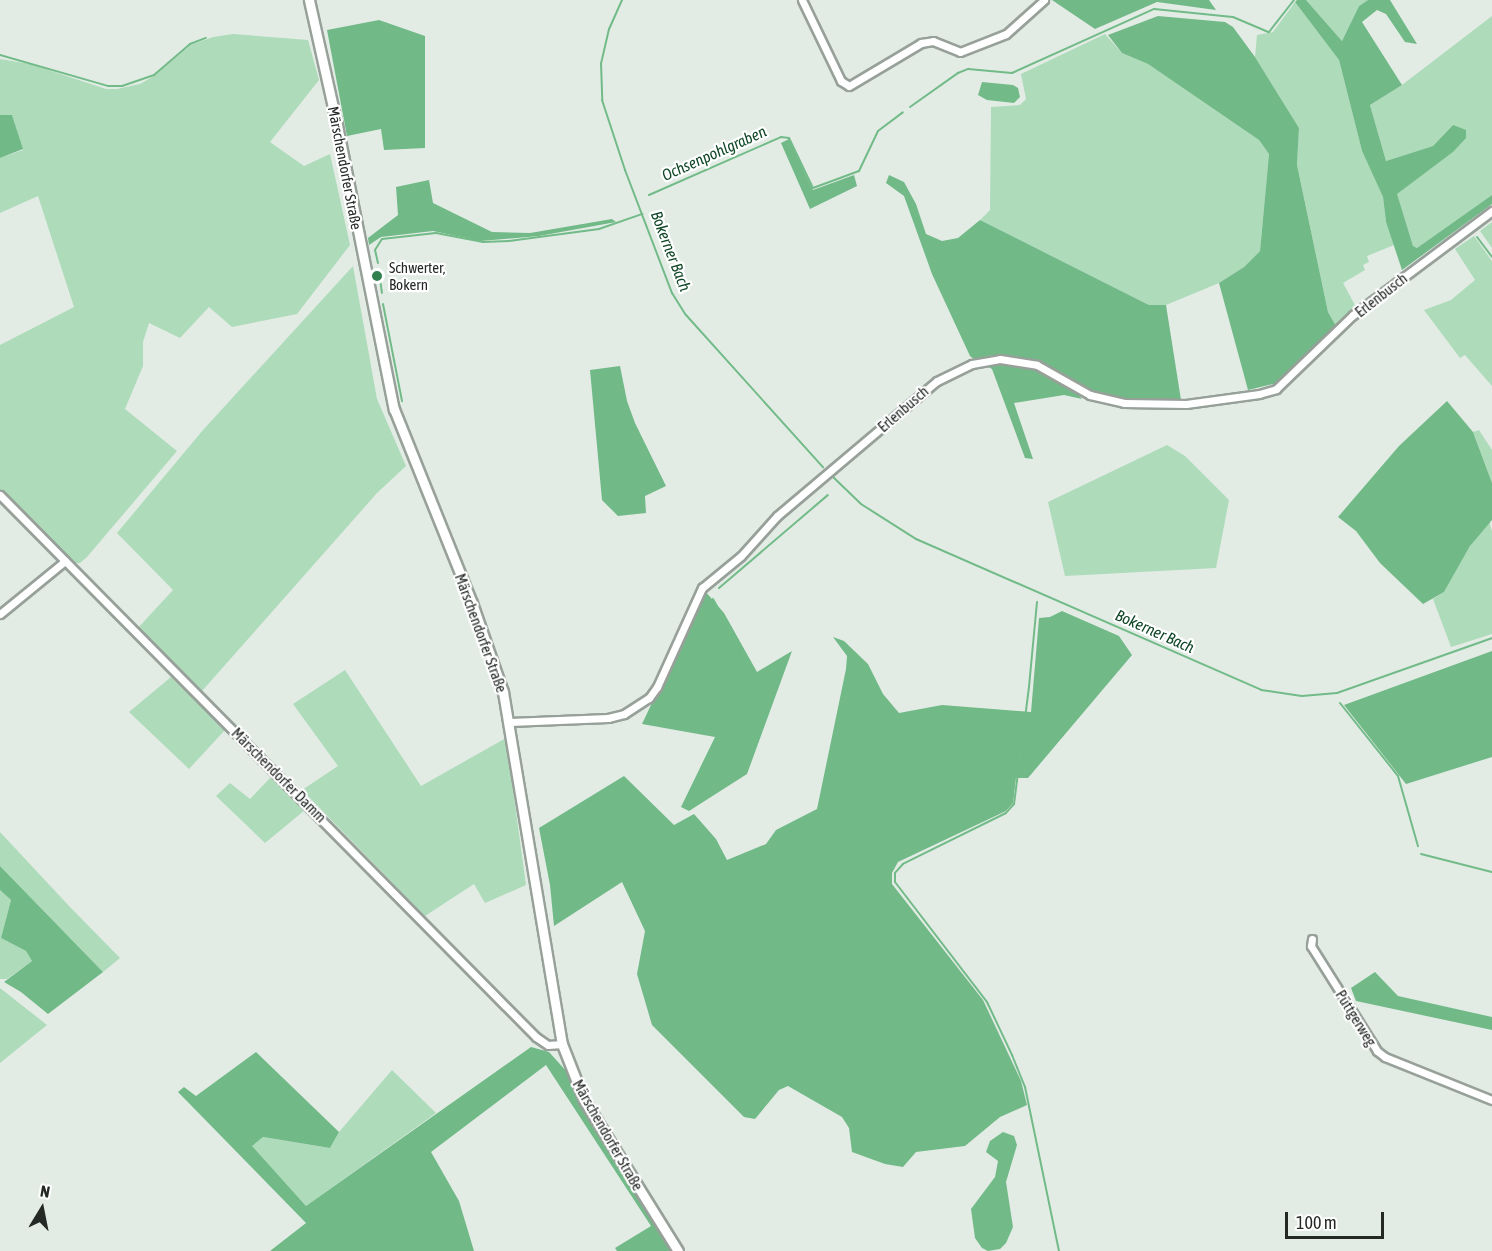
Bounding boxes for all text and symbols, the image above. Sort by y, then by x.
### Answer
street label: Märschendorfer Straße [324,105,366,231]
water label: Ochsenpohlgraben [659,121,769,185]
water label: Bokerner Bach [647,208,695,294]
place label: Schwerter, Bokern [389,258,445,293]
marker: Schwerter, Bokern [370,269,384,283]
street label: Erlenbusch [1351,269,1411,321]
street label: Erlenbusch [874,382,932,436]
street label: Märschendorfer Straße [451,571,511,695]
water label: Bokerner Bach [1113,605,1197,657]
street label: Märschendorfer Damm [228,724,330,826]
street label: Püttgerweg [1332,987,1380,1049]
street label: Märschendorfer Straße [569,1076,647,1194]
north arrow [12,1179,72,1239]
text: N [39,1182,51,1201]
scale bar [1288,1200,1387,1238]
text: 100 m [1296,1212,1337,1233]

